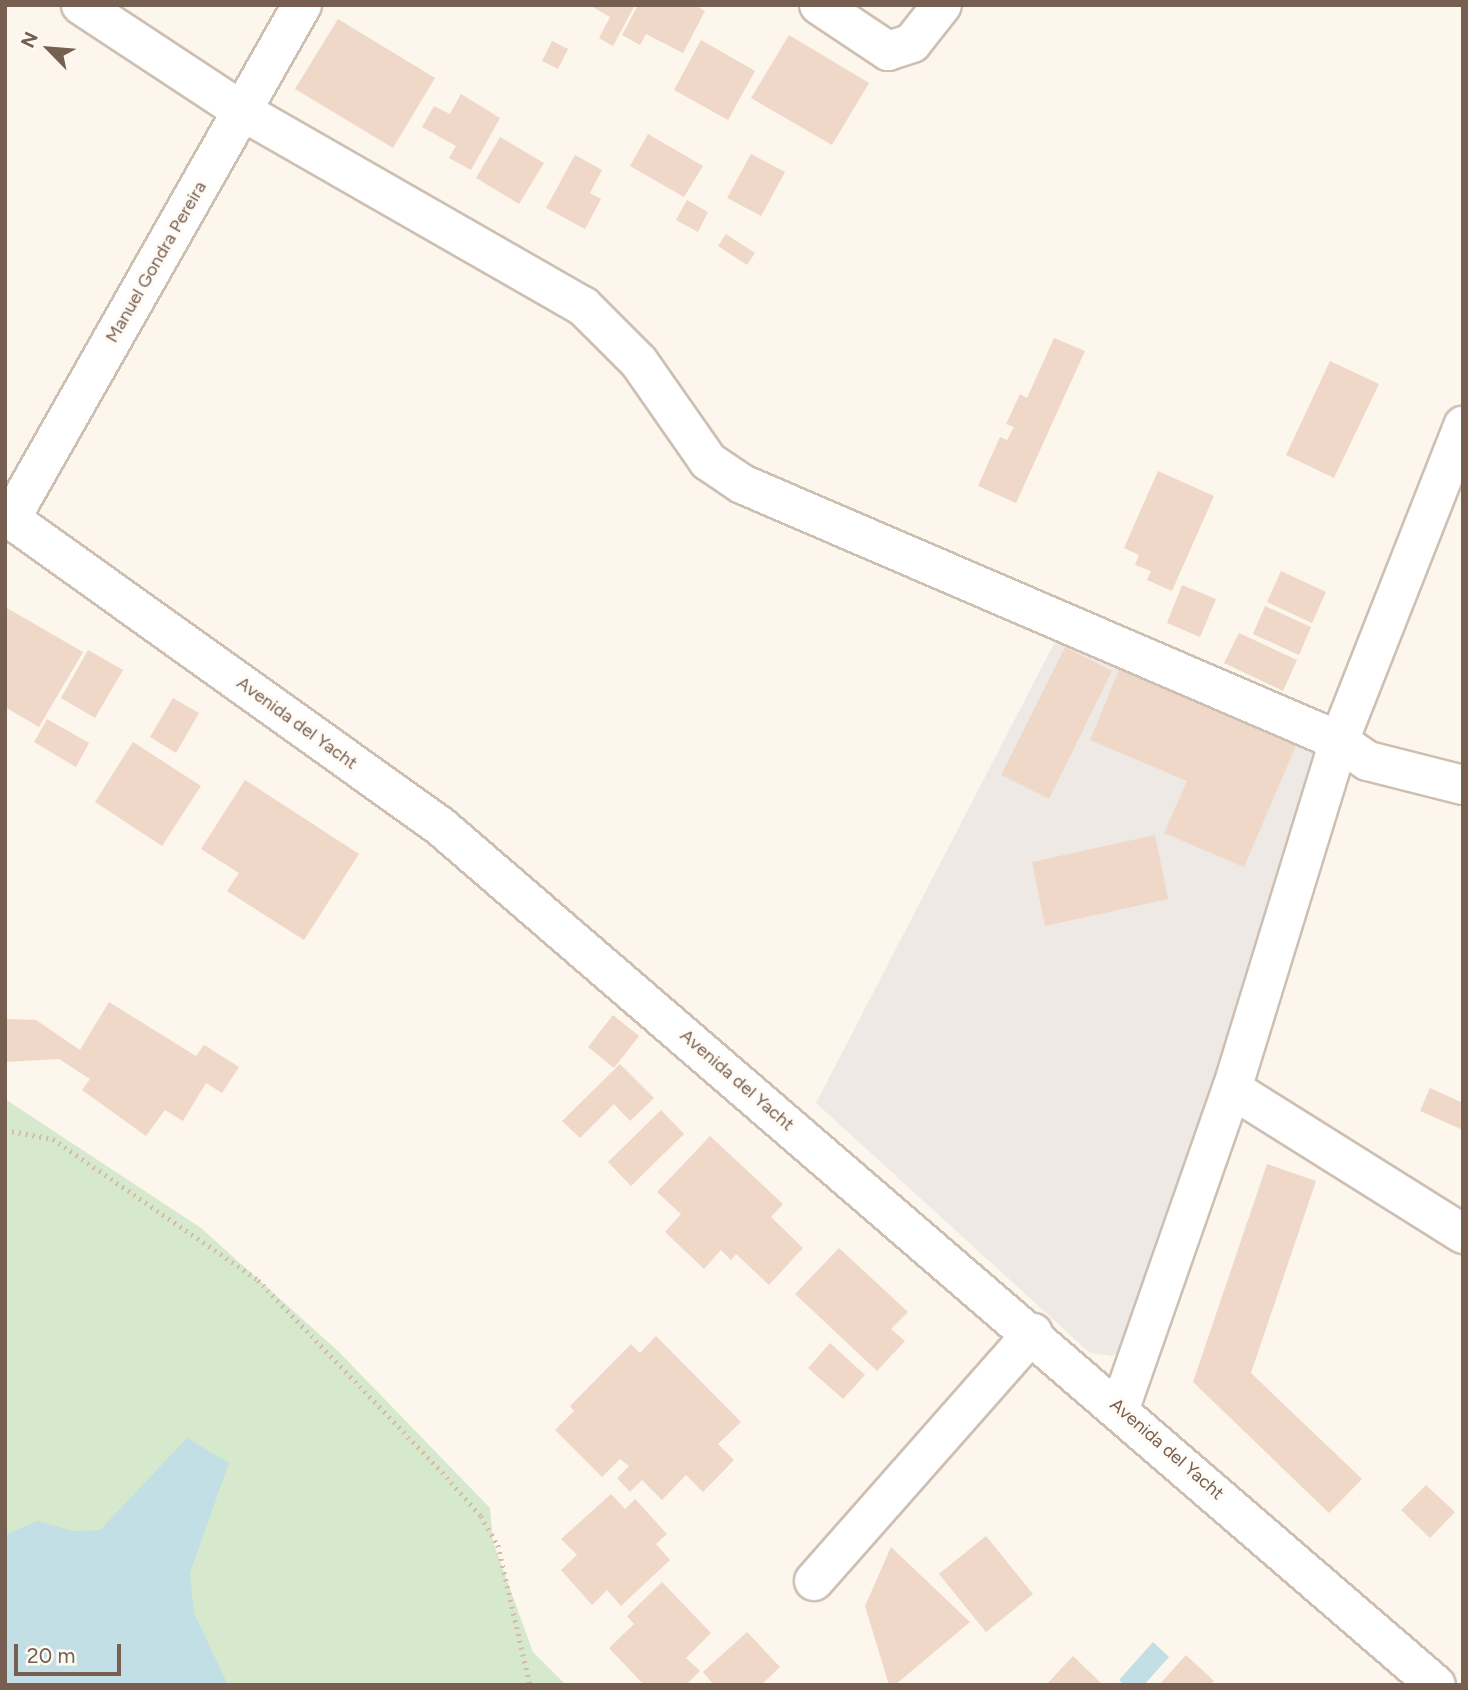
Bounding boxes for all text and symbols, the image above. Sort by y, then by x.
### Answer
north arrow [14,14,84,84]
text: N [16,28,43,51]
street label: Manuel Gondra Pereira [101,178,211,346]
street label: Avenida del Yacht [233,672,361,774]
street label: Avenida del Yacht [676,1025,798,1135]
street label: Avenida del Yacht [1106,1394,1228,1504]
scale bar [18,1630,124,1674]
text: 20 m [27,1643,75,1668]

